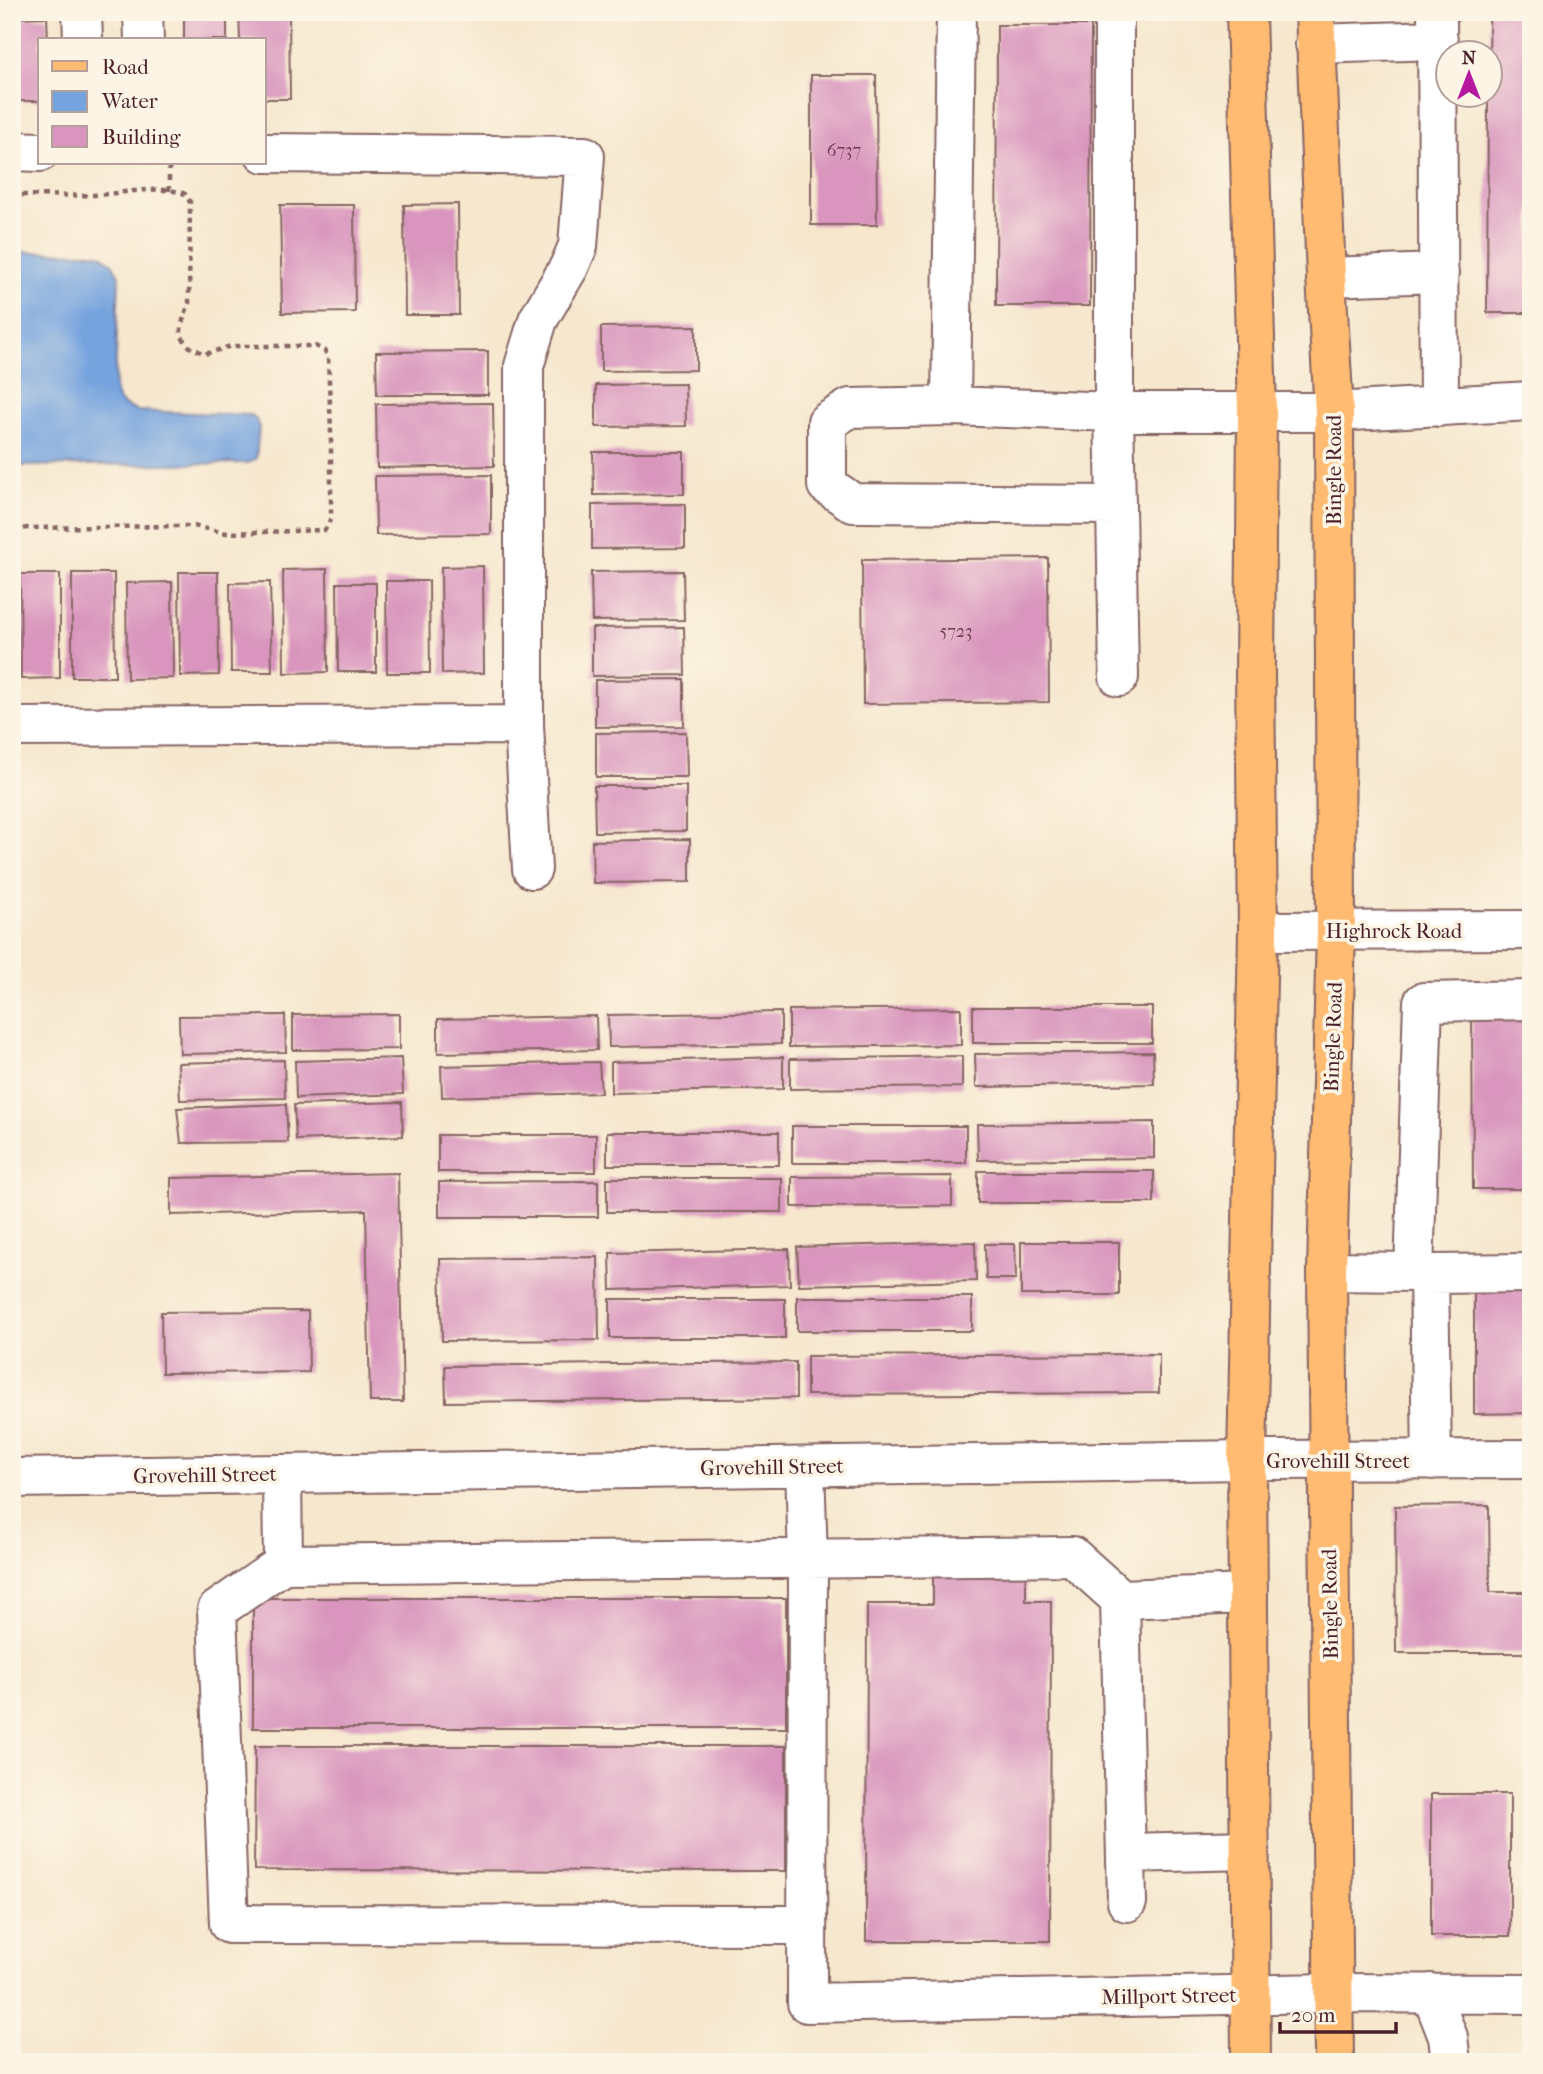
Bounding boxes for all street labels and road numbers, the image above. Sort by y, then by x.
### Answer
street label: Bingle Road [1322,414,1346,525]
street label: Highrock Road [1326,919,1463,943]
street label: Bingle Road [1319,981,1347,1093]
street label: Grovehill Street [1266,1449,1410,1473]
street label: Grovehill Street [700,1454,845,1480]
street label: Grovehill Street [133,1462,278,1488]
street label: Bingle Road [1317,1548,1343,1659]
street label: Millport Street [1101,1983,1237,2009]

